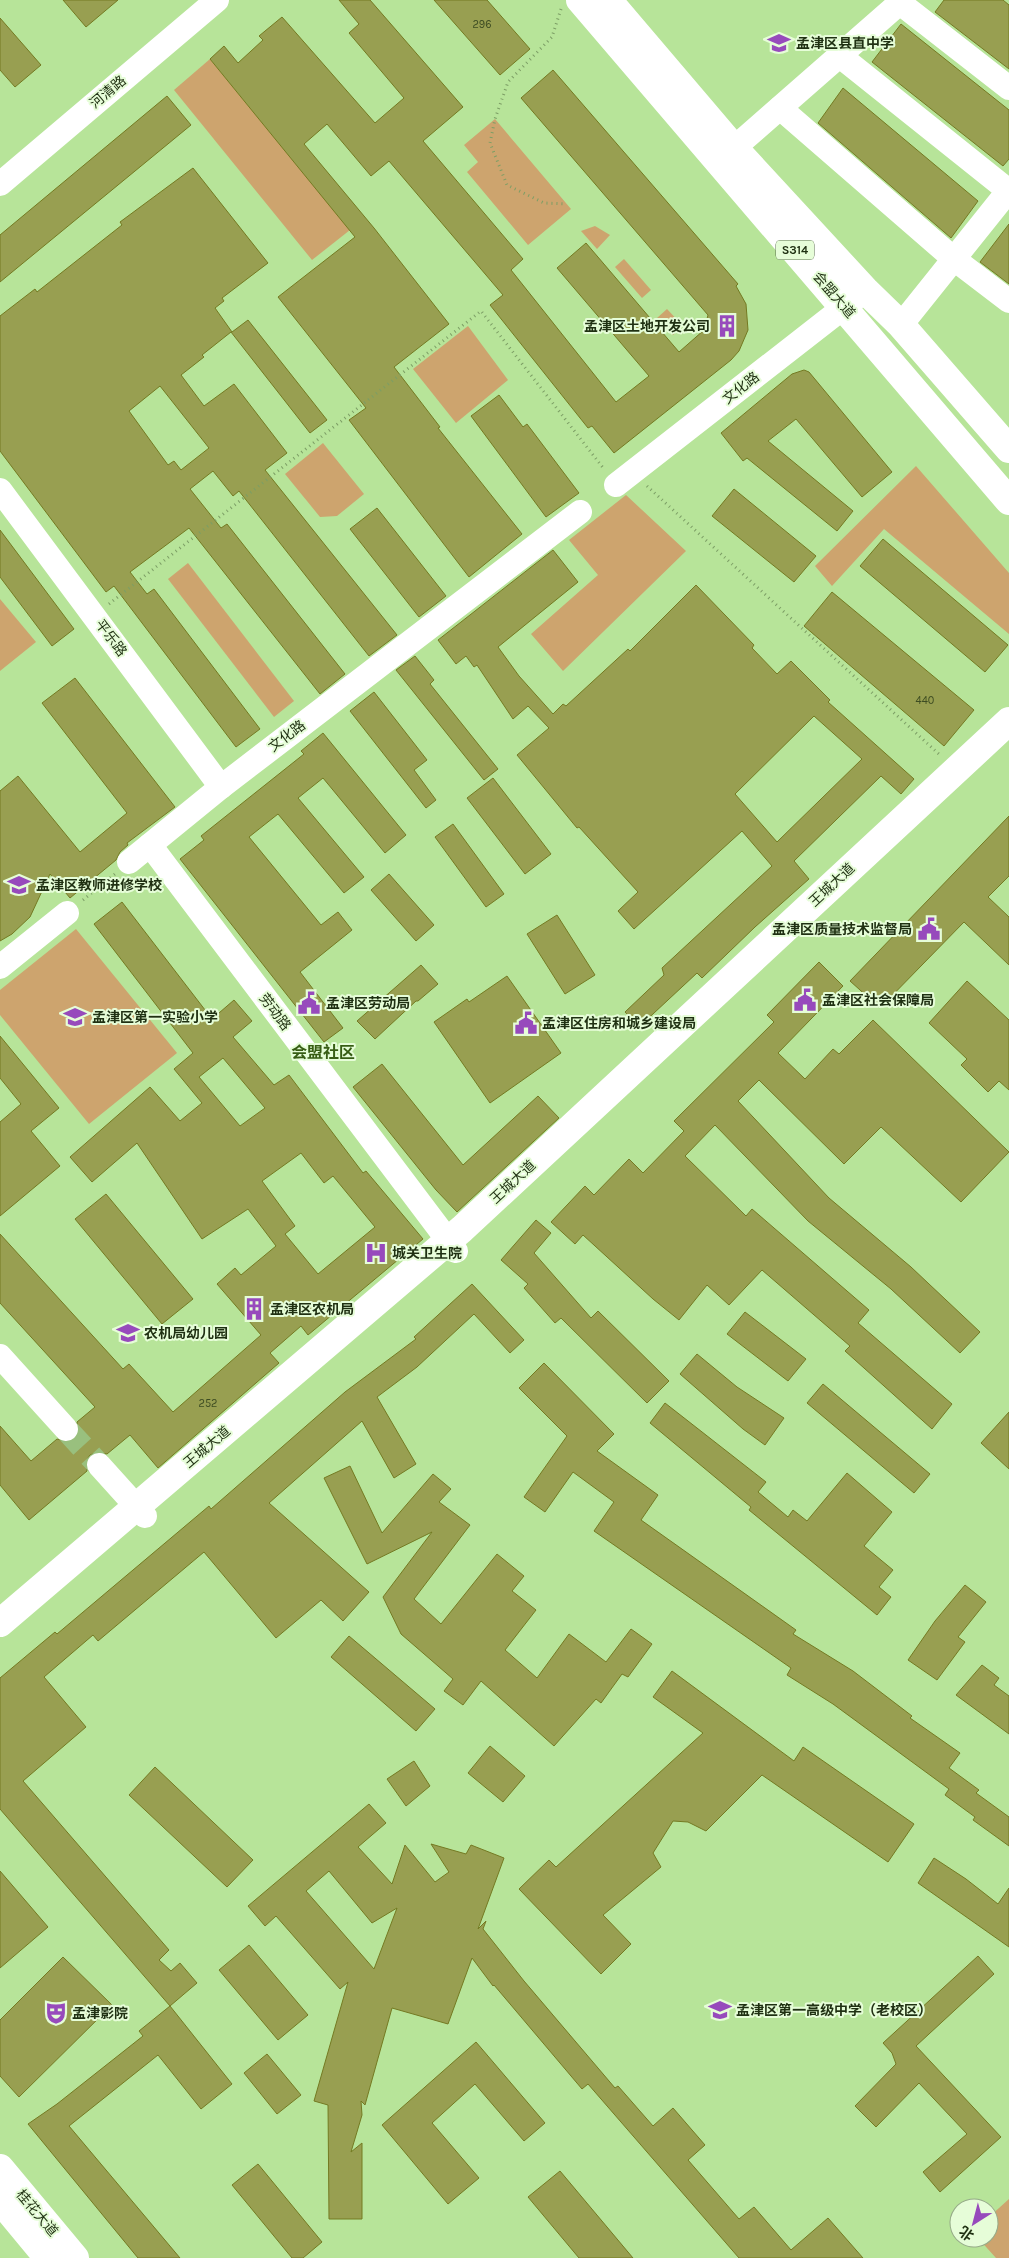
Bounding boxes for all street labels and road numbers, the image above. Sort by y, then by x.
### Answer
street label: 河清路 [86,72,130,112]
road number: S314 [776,240,814,260]
street label: 会盟大道 [809,268,859,322]
street label: 文化路 [719,368,763,408]
street label: 平乐路 [92,616,130,660]
street label: 文化路 [265,717,309,755]
street label: 王城大道 [806,860,858,910]
street label: 劳动路 [256,990,294,1034]
street label: 王城大道 [487,1157,539,1207]
street label: 王城大道 [180,1422,234,1472]
street label: 桂花大道 [12,2186,62,2240]

